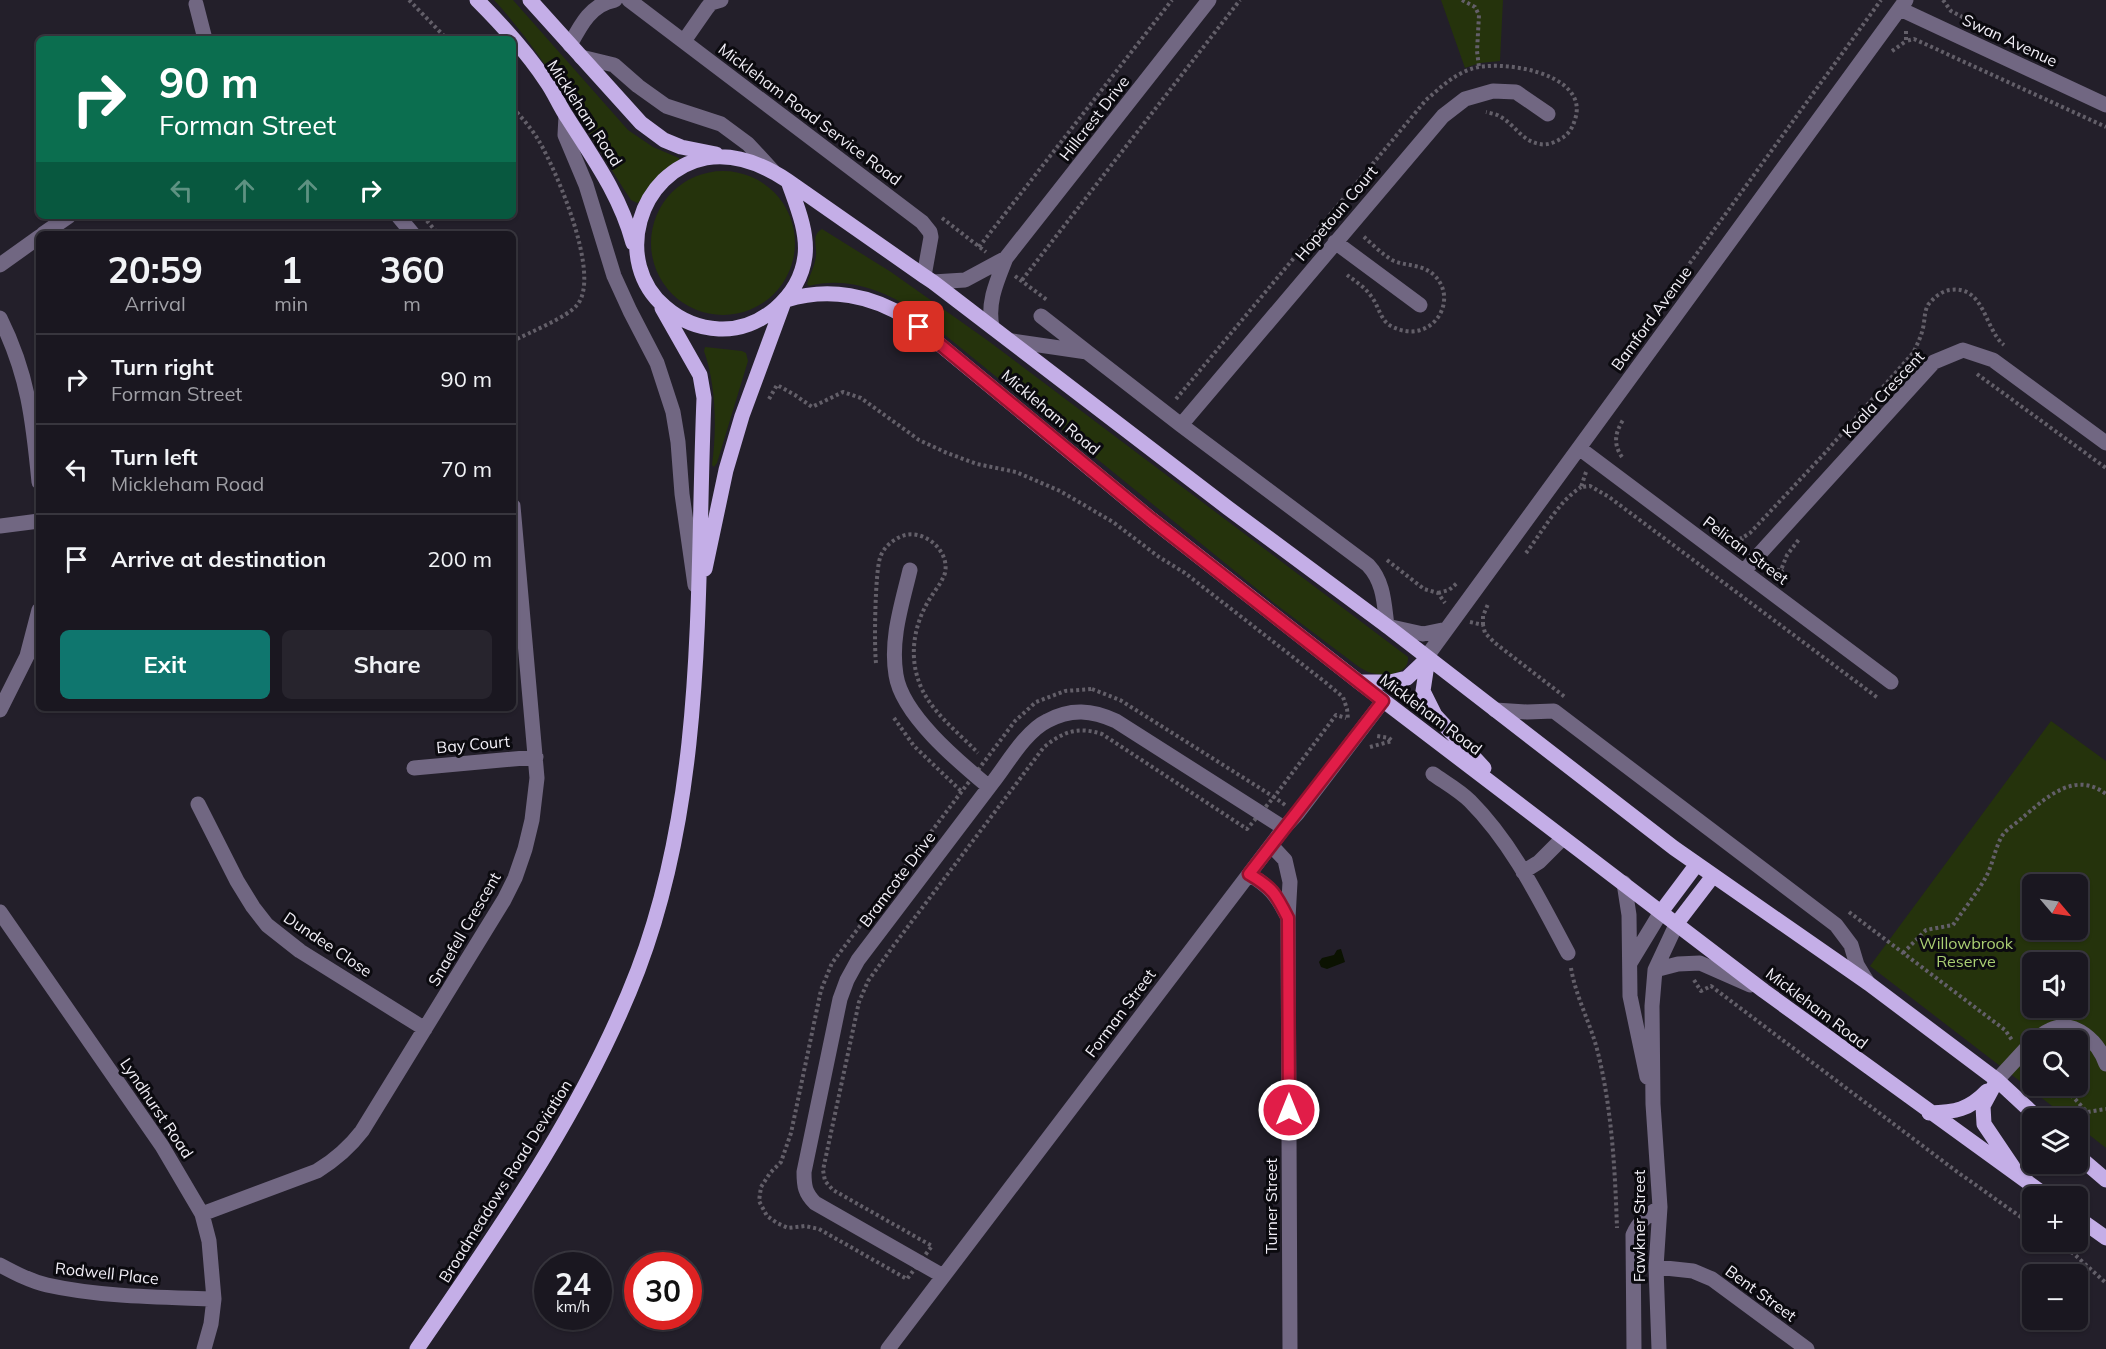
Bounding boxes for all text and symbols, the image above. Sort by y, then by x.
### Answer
street label: Swan Avenue [1959,9,2061,71]
street label: Mickleham Road Service Road [715,39,905,189]
text: 90 m [159,56,259,109]
street label: Mickleham Road [543,56,627,170]
icon: right [60,60,138,138]
street label: Hillcrest Drive [1055,72,1133,164]
text: Forman Street [159,108,336,142]
street label: Hopetoun Court [1291,161,1382,265]
icon: left [165,174,198,207]
icon: ahead [228,174,261,207]
icon: ahead [291,174,324,207]
icon: right [354,174,387,207]
text: 20:59 [107,247,203,292]
text: 1 [280,247,302,292]
text: 360 [380,247,445,292]
street label: Bamford Avenue [1606,262,1696,374]
text: Arrival [125,291,186,316]
text: min [274,291,308,316]
text: m [403,291,421,316]
pin [893,301,944,352]
icon: arrive [902,310,935,343]
street label: Koala Crescent [1838,346,1928,441]
text: Turn right [111,353,214,381]
icon: right [60,363,93,396]
text: 90 m [441,365,492,393]
street label: Mickleham Road [998,365,1104,459]
text: Forman Street [111,381,242,406]
text: Turn left [111,443,198,471]
icon: left [60,453,93,486]
text: 70 m [441,455,492,483]
text: Mickleham Road [111,471,264,496]
street label: Pelican Street [1699,511,1793,589]
icon: arrive [60,543,93,576]
text: Arrive at destination [111,545,326,573]
text: 200 m [427,545,492,573]
button: Exit [60,630,270,699]
button: Share [282,630,492,699]
street label: Mickleham Road [1376,669,1486,759]
street label: Bay Court [435,731,511,757]
street label: Bramcote Drive [855,827,939,931]
street label: Snaefell Crescent [423,868,505,989]
north arrow [2022,874,2088,940]
map controls [2022,874,2088,1330]
street label: Dundee Close [280,907,376,981]
park label: Willowbrook Reserve [1919,933,2014,971]
button: sound [2022,952,2088,1018]
street label: Mickleham Road [1762,963,1872,1053]
street label: Forman Street [1080,965,1160,1061]
button: search [2022,1030,2088,1096]
street label: Lyndhurst Road [116,1054,198,1162]
street label: Broadmeadows Road Deviation [434,1076,576,1286]
position arrow [1257,1078,1321,1142]
button: layers [2022,1108,2088,1174]
street label: Turner Street [1261,1158,1281,1254]
street label: Fawkner Street [1629,1169,1649,1282]
button: + [2022,1186,2088,1252]
speed limit sign: 30 [624,1252,702,1330]
street label: Rodwell Place [54,1258,160,1288]
street label: Bent Street [1722,1261,1801,1326]
button: − [2022,1264,2088,1330]
text: 24 [555,1265,591,1303]
text: km/h [556,1297,590,1316]

